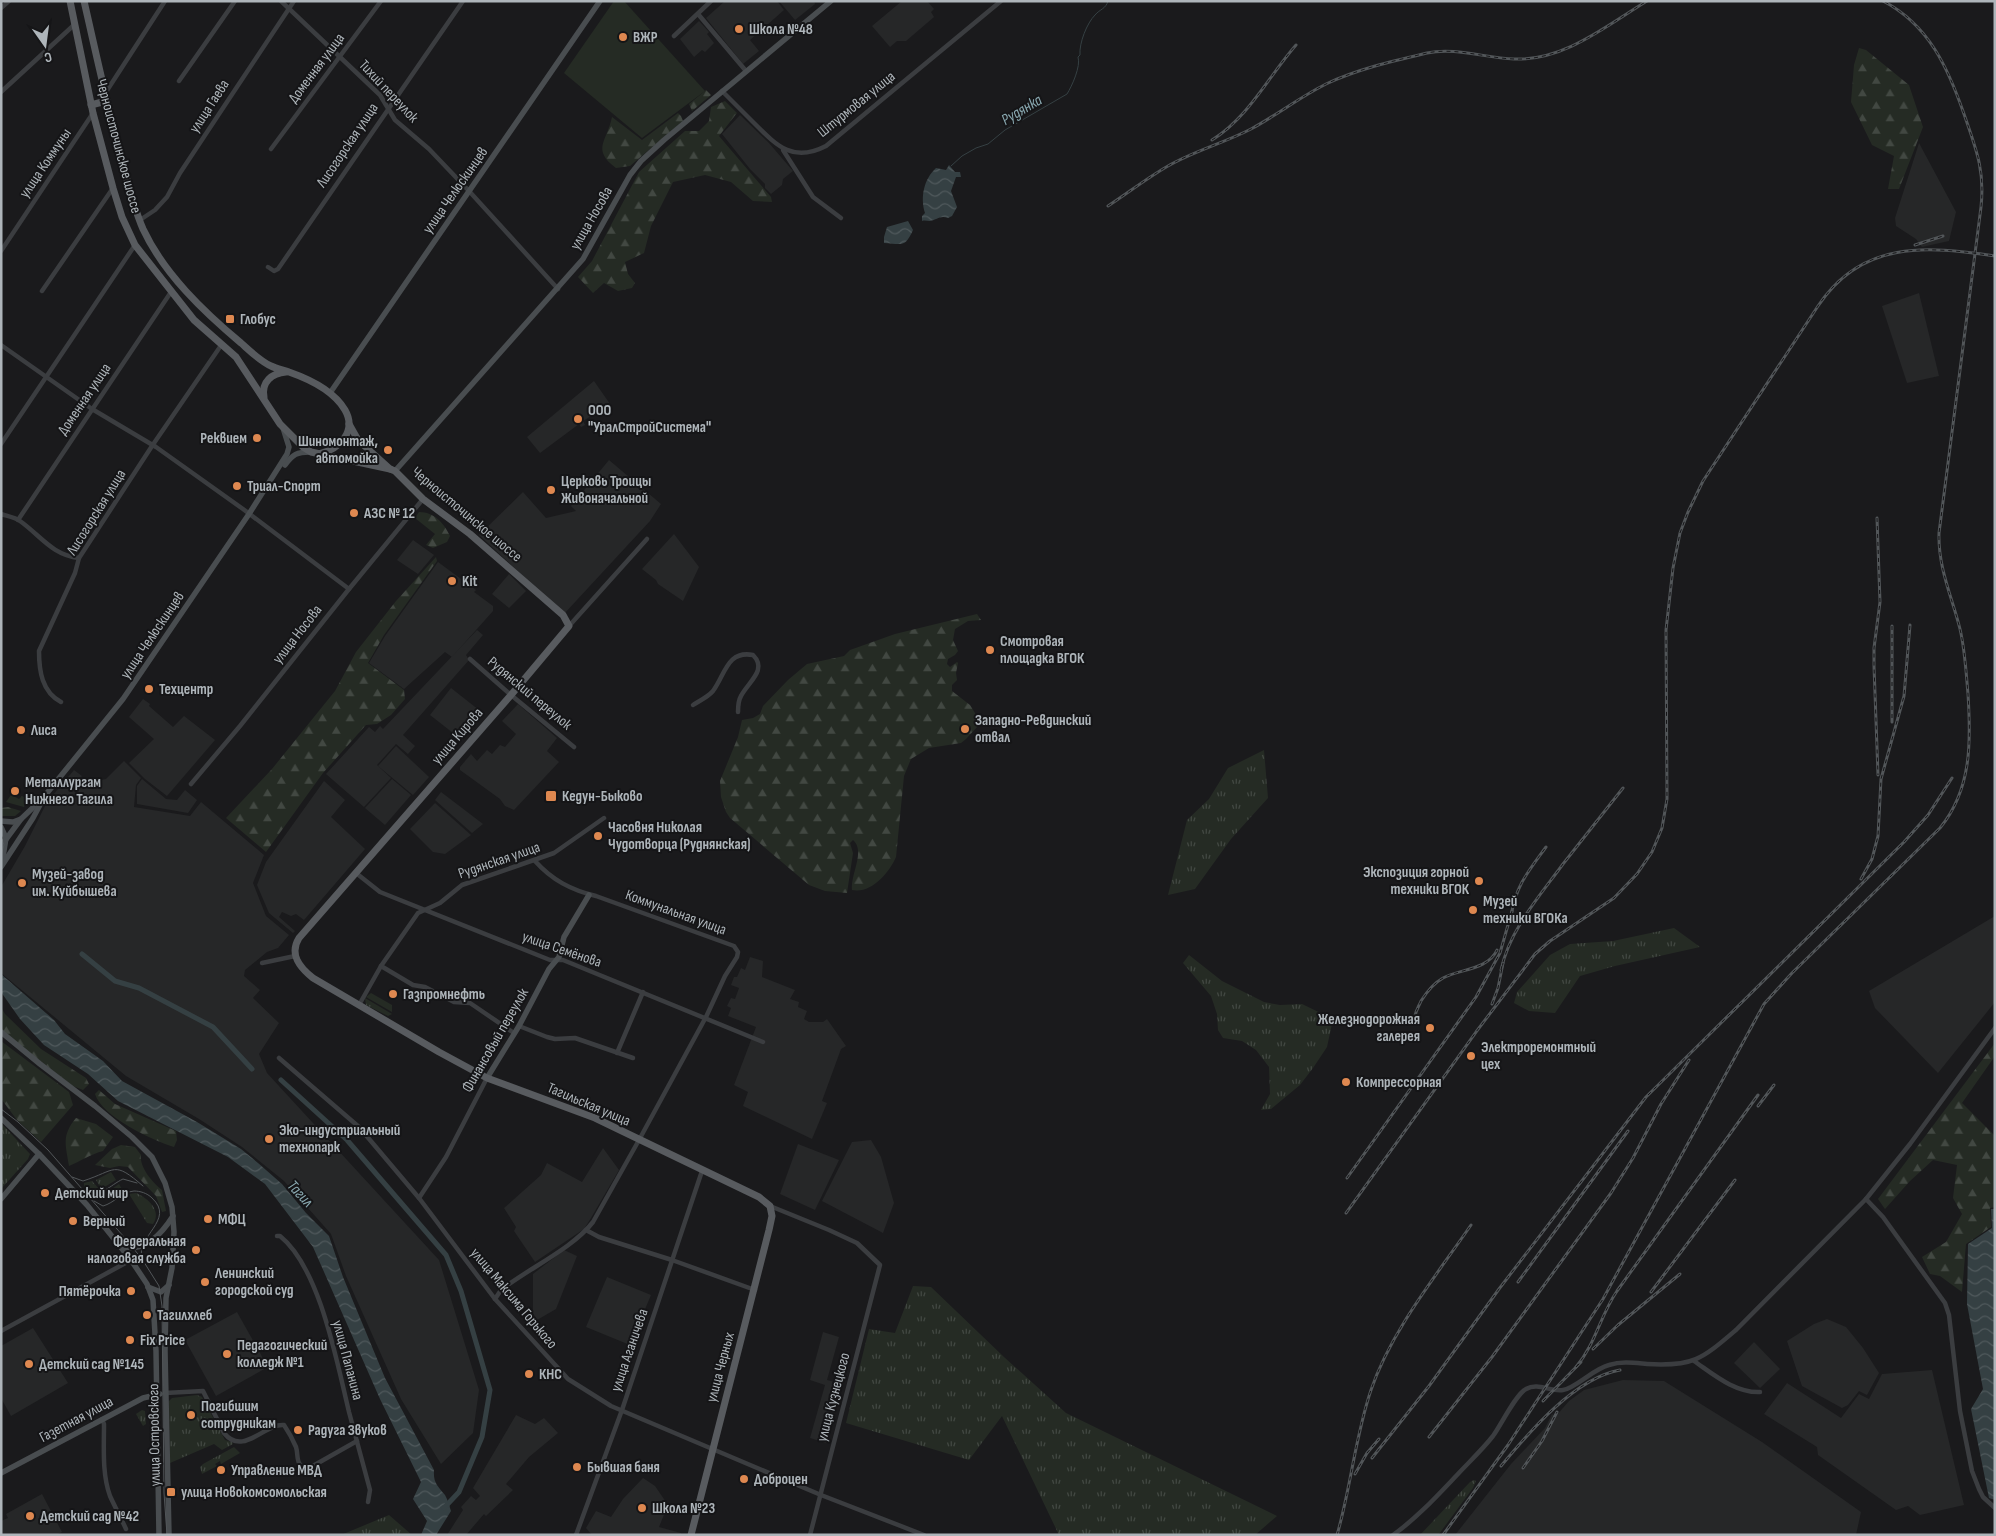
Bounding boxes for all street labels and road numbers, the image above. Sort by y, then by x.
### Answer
street label: Доменная улица [284,29,349,107]
street label: Тихий переулок [355,56,423,127]
street label: Штурмовая улица [813,67,899,142]
street label: улица Гаева [185,76,234,137]
street label: Черноисточинское шоссе [91,77,146,215]
street label: Лисогорская улица [312,99,383,192]
street label: улица Коммуны [15,125,76,202]
street label: улица Челюскинцев [419,143,492,237]
street label: улица Носова [566,183,617,253]
street label: Доменная улица [53,360,116,439]
street label: Черноисточинское шоссе [408,463,526,566]
street label: Лисогорская улица [62,466,130,560]
street label: улица Челюскинцев [116,588,189,683]
street label: улица Носова [268,601,326,668]
street label: Рудянский переулок [484,653,576,734]
street label: улица Кирова [428,704,487,769]
street label: Рудянская улица [456,838,543,883]
street label: Коммунальная улица [623,885,729,940]
street label: улица Семёнова [520,927,604,972]
street label: Финансовый переулок [458,984,533,1096]
street label: Тагильская улица [544,1078,633,1131]
street label: улица Максима Горького [466,1244,561,1353]
street label: улица Аганичева [606,1306,653,1394]
street label: улица Папанина [328,1318,367,1402]
street label: улица Черных [702,1330,739,1404]
street label: улица Кузнецкого [812,1351,854,1444]
street label: улица Островского [144,1383,165,1487]
street label: Газетная улица [36,1392,117,1447]

